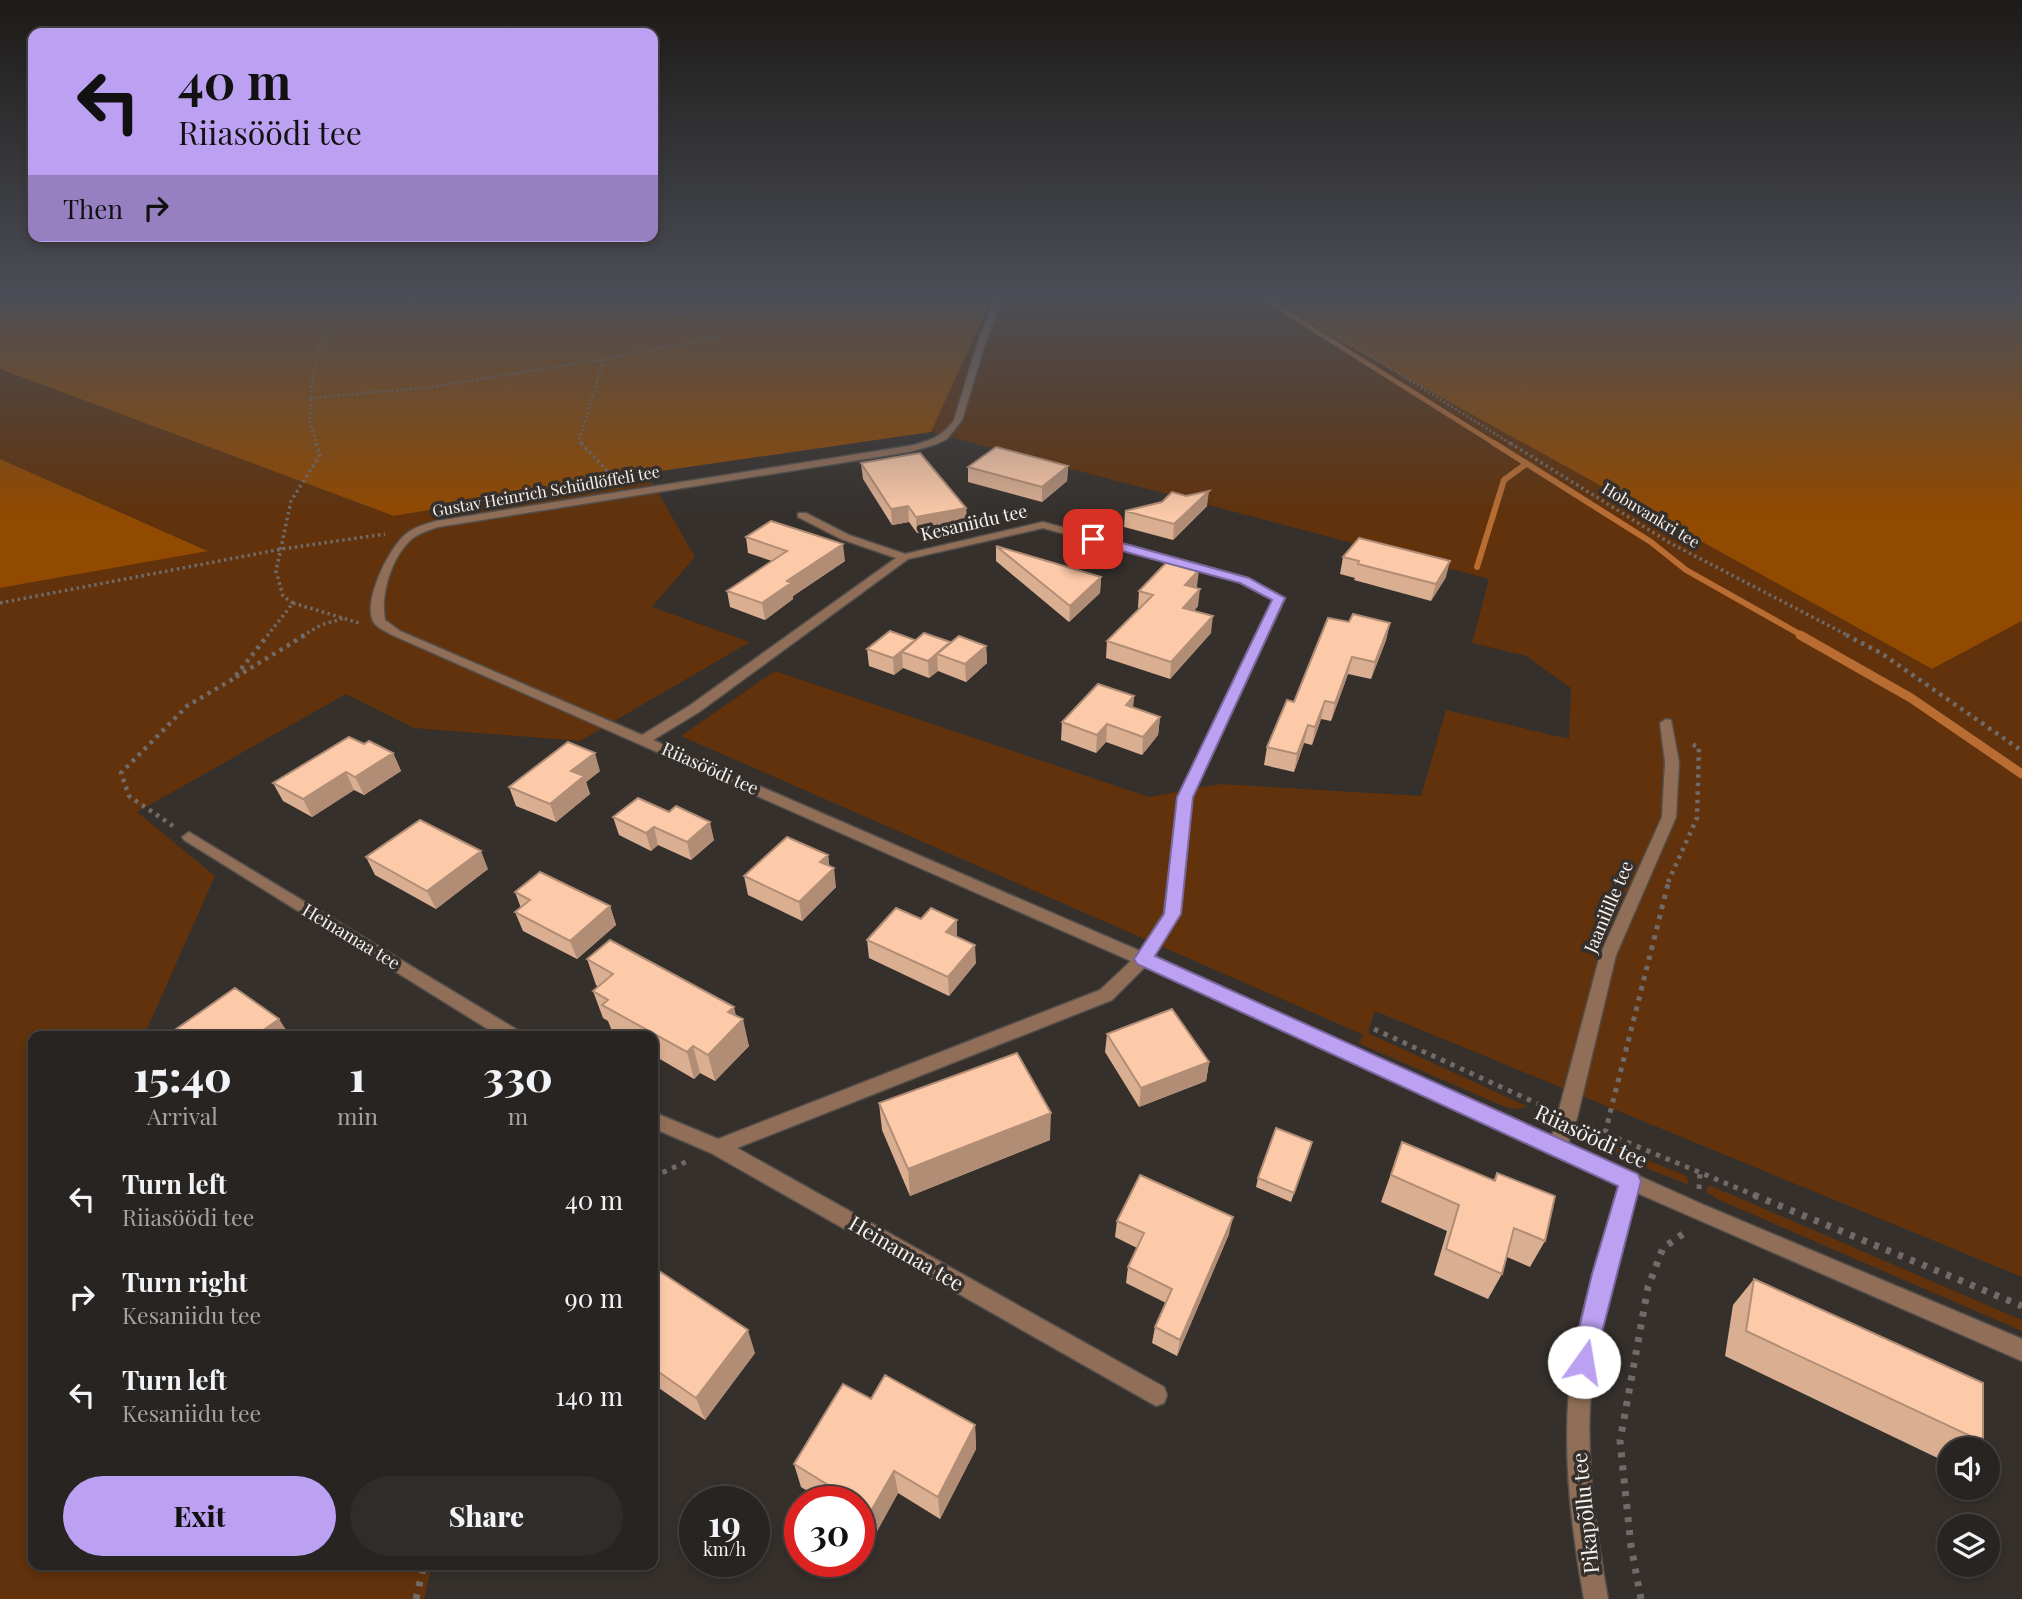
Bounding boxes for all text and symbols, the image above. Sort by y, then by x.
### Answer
text: 40 m [178,47,291,112]
icon: left [63,56,154,147]
text: Riiasöödi tee [178,110,362,153]
icon: right [137,189,175,227]
text: Then [63,191,123,226]
street label: Gustav Heinrich Schüdlöffeli tee [431,460,661,521]
street label: Hobuvankri tee [1599,477,1704,552]
street label: Kesaniidu tee [918,498,1030,546]
pin [1063,509,1123,569]
icon: arrive [1074,520,1112,558]
street label: Riiasöödi tee [658,736,763,800]
street label: Jaanilille tee [1578,857,1638,957]
street label: Heinamaa tee [298,898,405,975]
text: 15:40 [133,1047,232,1103]
text: 1 [349,1047,366,1103]
text: 330 [483,1047,553,1103]
street label: Riiasöödi tee [1531,1097,1652,1173]
text: Arrival [147,1100,218,1131]
text: min [337,1100,378,1131]
text: m [508,1100,528,1131]
text: Turn left [122,1166,227,1201]
icon: left [63,1180,101,1218]
text: 40 m [565,1182,623,1217]
text: Riiasöödi tee [122,1201,254,1232]
street label: Heinamaa tee [844,1208,970,1296]
text: Turn right [122,1264,248,1299]
icon: right [63,1278,101,1316]
text: 90 m [565,1280,623,1315]
text: Kesaniidu tee [122,1299,261,1330]
position arrow [1547,1325,1621,1399]
text: Turn left [122,1362,227,1397]
icon: left [63,1376,101,1414]
text: 140 m [555,1378,623,1413]
text: Kesaniidu tee [122,1397,261,1428]
map controls [1937,1437,2000,1577]
button: sound [1937,1437,2000,1500]
street label: Pikapõllu tee [1564,1451,1604,1575]
button: Exit [63,1476,336,1556]
button: Share [350,1476,623,1556]
speed limit sign: 30 [784,1486,875,1577]
text: 19 [708,1499,741,1546]
button: layers [1937,1514,2000,1577]
text: km/h [703,1537,746,1561]

